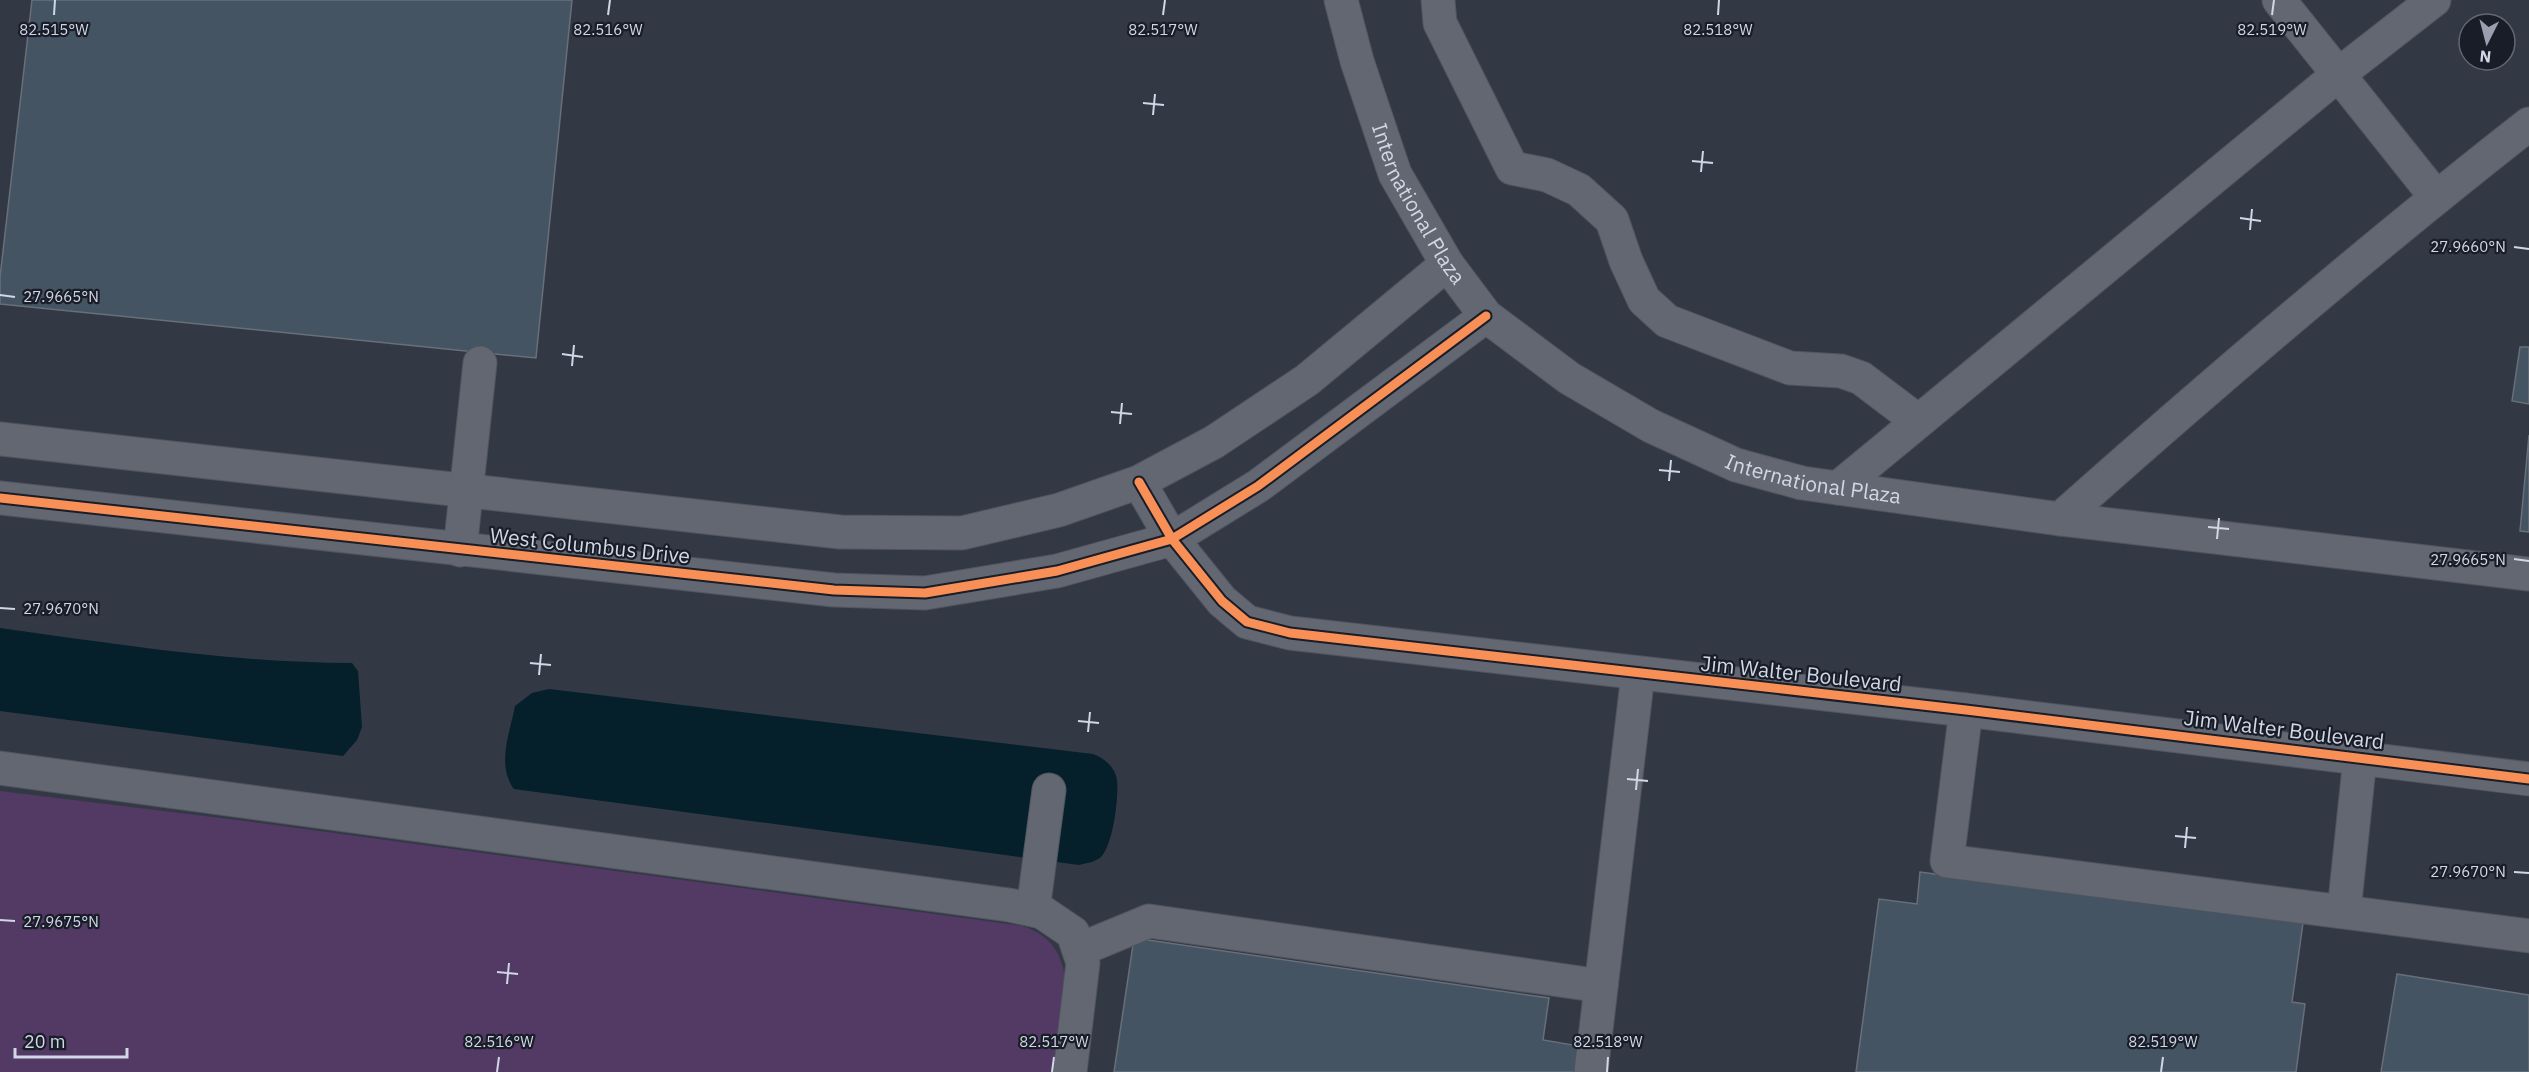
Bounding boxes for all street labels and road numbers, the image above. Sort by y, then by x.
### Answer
street label: International Plaza [1366,119,1472,290]
street label: International Plaza [1721,447,1903,510]
street label: West Columbus Drive [489,521,692,569]
street label: Jim Walter Boulevard [1699,649,1903,697]
street label: Jim Walter Boulevard [2182,703,2386,755]

